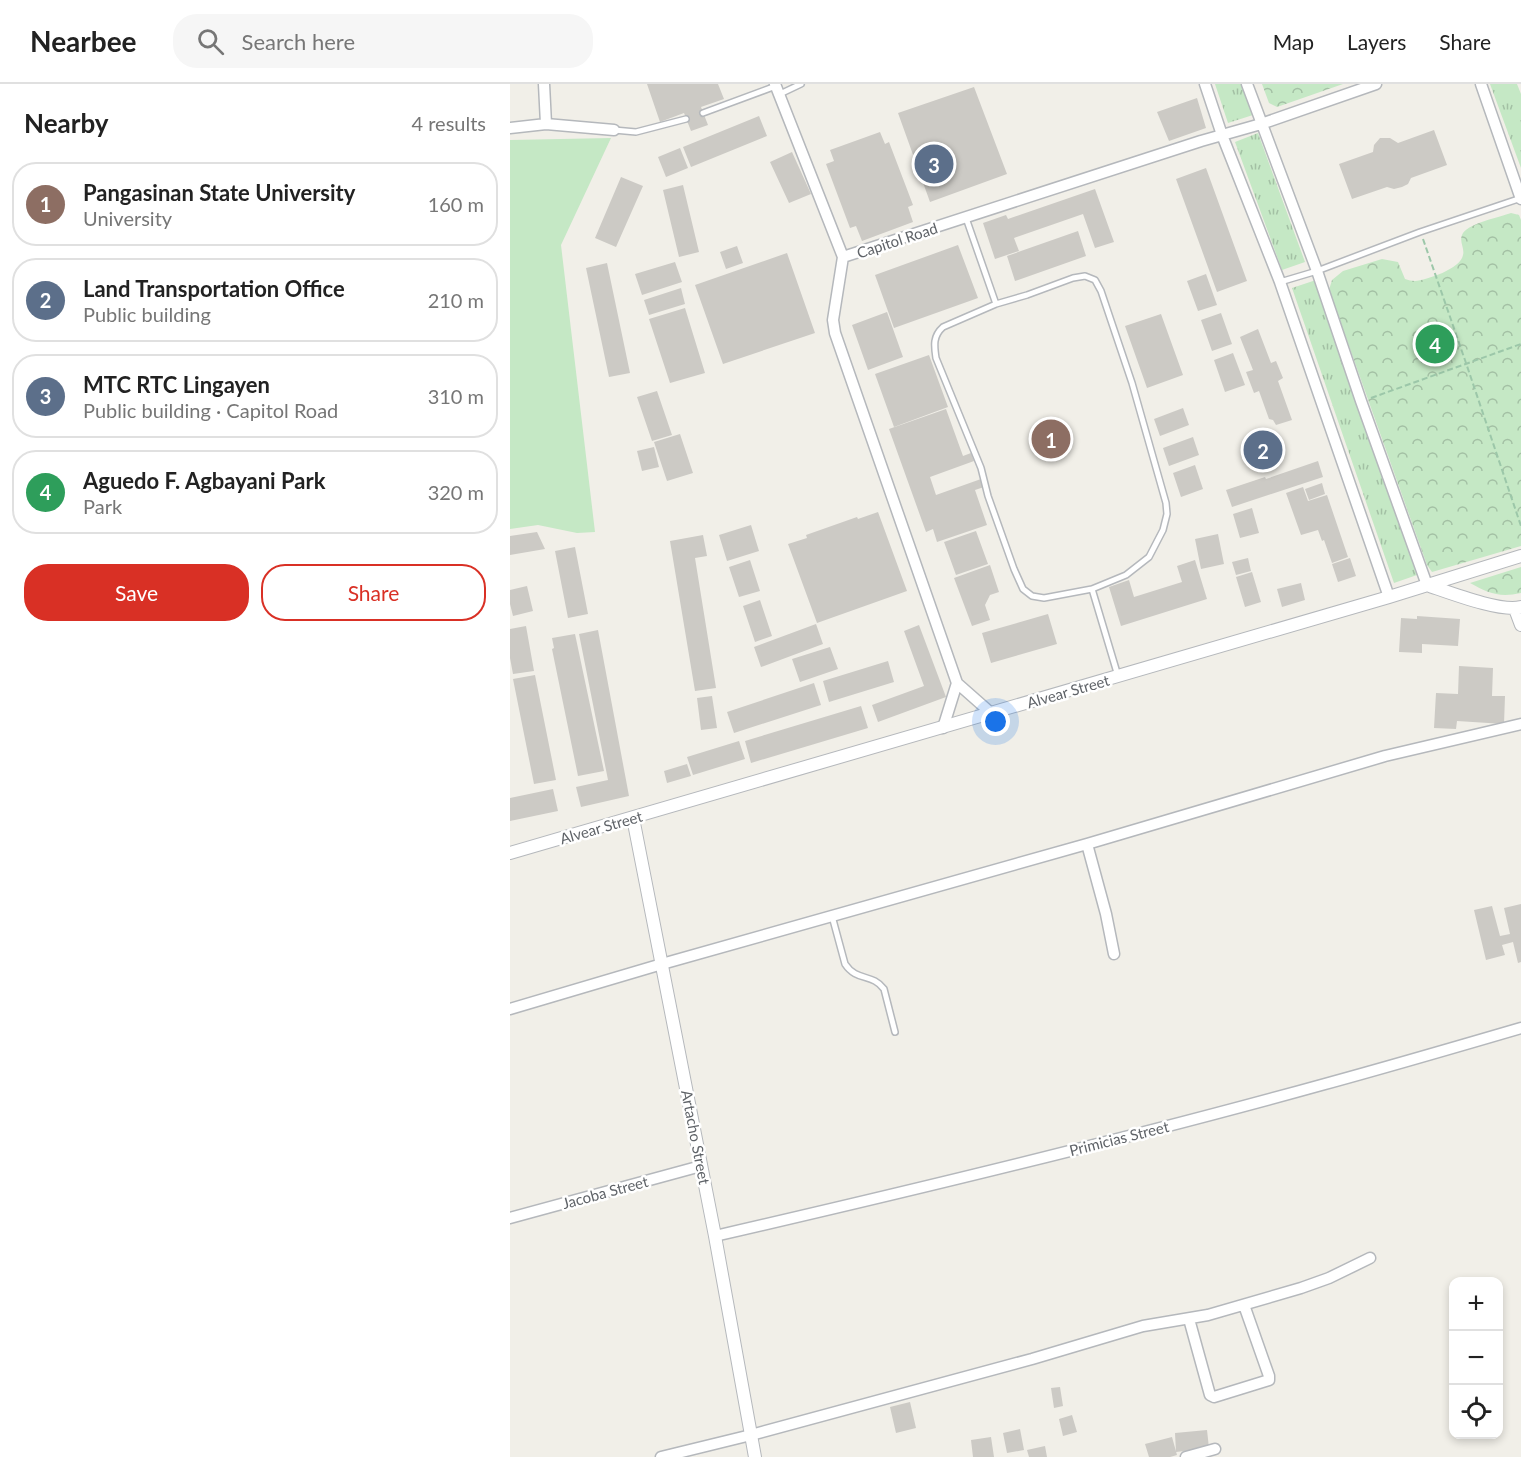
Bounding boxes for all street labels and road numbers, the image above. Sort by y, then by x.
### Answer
street label: Capitol Road [854,218,940,262]
street label: Alvear Street [1025,670,1112,711]
street label: Alvear Street [558,806,645,847]
street label: Artacho Street [678,1088,714,1186]
street label: Primicias Street [1067,1117,1171,1159]
street label: Jacoba Street [560,1172,651,1212]

